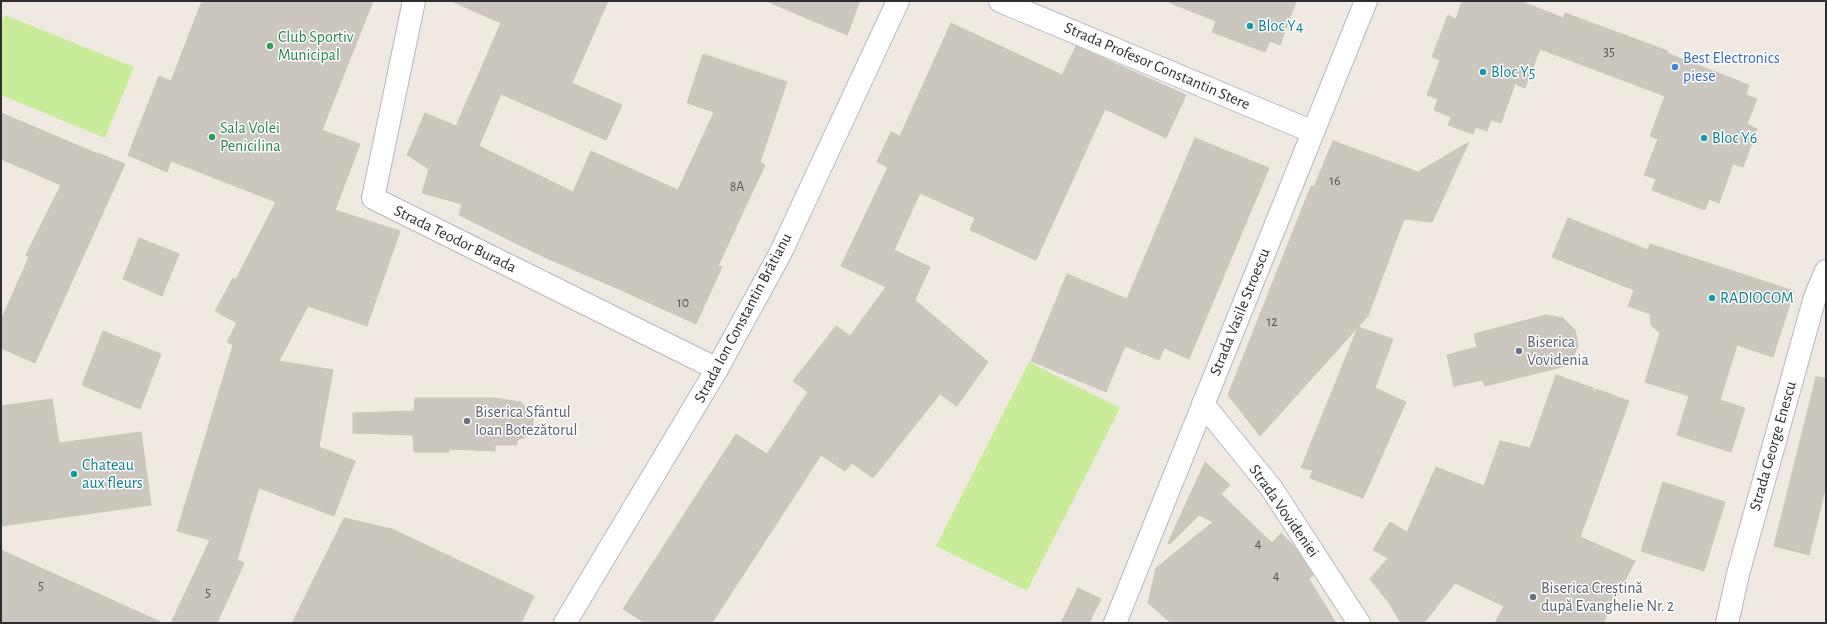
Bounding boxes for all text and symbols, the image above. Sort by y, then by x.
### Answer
place label: Bloc Y4 [1258,16,1303,36]
street label: Strada Profesor Constantin Stere [1061,18,1253,114]
marker: Bloc Y4 [1245,21,1255,31]
place label: Club Sportiv Municipal [278,27,354,65]
marker: Club Sportiv Municipal [265,41,275,51]
house number: 35 [1603,44,1615,60]
place label: Best Electronics piese [1683,48,1780,86]
place label: Bloc Y5 [1491,62,1535,82]
marker: Best Electronics piese [1670,62,1680,72]
marker: Bloc Y5 [1478,67,1488,77]
place label: Sala Volei Penicilina [220,118,281,156]
place label: Bloc Y6 [1712,128,1757,148]
marker: Sala Volei Penicilina [207,132,217,142]
marker: Bloc Y6 [1699,133,1709,143]
house number: 16 [1329,173,1341,189]
house number: 8A [730,179,744,195]
street label: Strada Teodor Burada [391,201,519,277]
street label: Strada Ion Constantin Brătianu [690,230,796,406]
street label: Strada Vasile Stroescu [1206,245,1274,379]
place label: RADIOCOM [1720,288,1794,308]
marker: RADIOCOM [1707,293,1717,303]
house number: 10 [677,295,689,311]
house number: 12 [1266,314,1278,330]
place label: Biserica Vovidenia [1527,332,1589,370]
marker: Biserica Vovidenia [1514,346,1524,356]
street label: Strada George Enescu [1745,379,1801,513]
place label: Biserica Sfântul Ioan Botezătorul [475,402,577,440]
marker: Biserica Sfântul Ioan Botezătorul [462,416,472,426]
place label: Chateau aux fleurs [82,455,143,493]
street label: Strada Vovideniei [1245,461,1323,561]
marker: Chateau aux fleurs [69,469,79,479]
house number: 4 [1255,536,1261,552]
house number: 4 [1273,568,1279,584]
house number: 5 [38,578,44,594]
place label: Biserica Creștină după Evanghelie Nr. 2 [1541,578,1674,616]
house number: 5 [205,585,211,601]
marker: Biserica Creștină după Evanghelie Nr. 2 [1528,592,1538,602]

